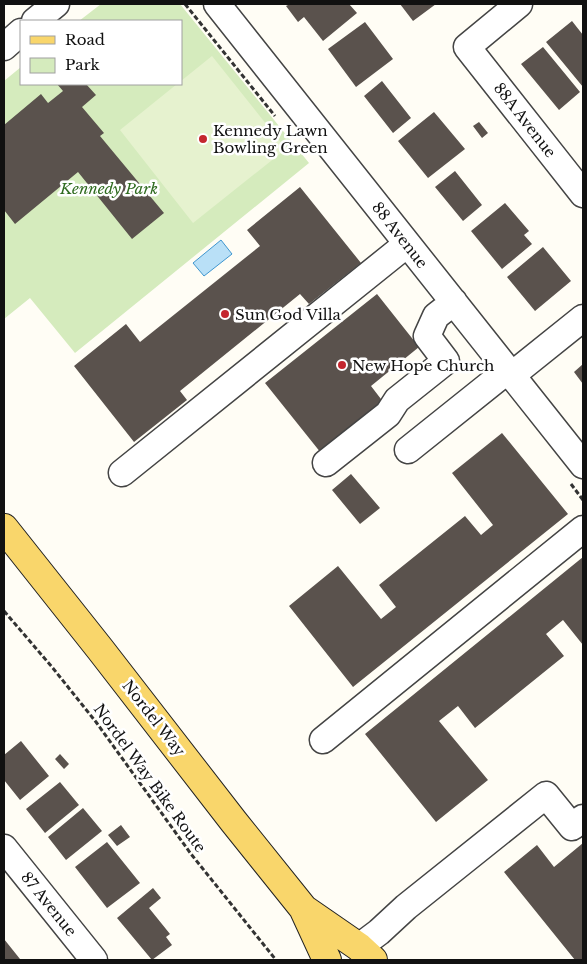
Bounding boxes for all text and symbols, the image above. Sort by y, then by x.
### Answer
legend [20,20,182,85]
text: Road [65,30,105,49]
text: Park [65,55,101,74]
street label: 88A Avenue [490,79,560,161]
place label: Kennedy Lawn Bowling Green [213,121,328,157]
marker: Kennedy Lawn Bowling Green [197,133,209,145]
park label: Kennedy Park [59,179,158,198]
street label: 88 Avenue [368,198,432,272]
place label: Sun God Villa [235,305,342,324]
marker: Sun God Villa [219,308,231,320]
place label: New Hope Church [352,356,494,375]
marker: New Hope Church [336,359,348,371]
street label: Nordel Way [118,676,190,760]
street label: Nordel Way Bike Route [90,700,210,856]
street label: 87 Avenue [17,868,81,940]

